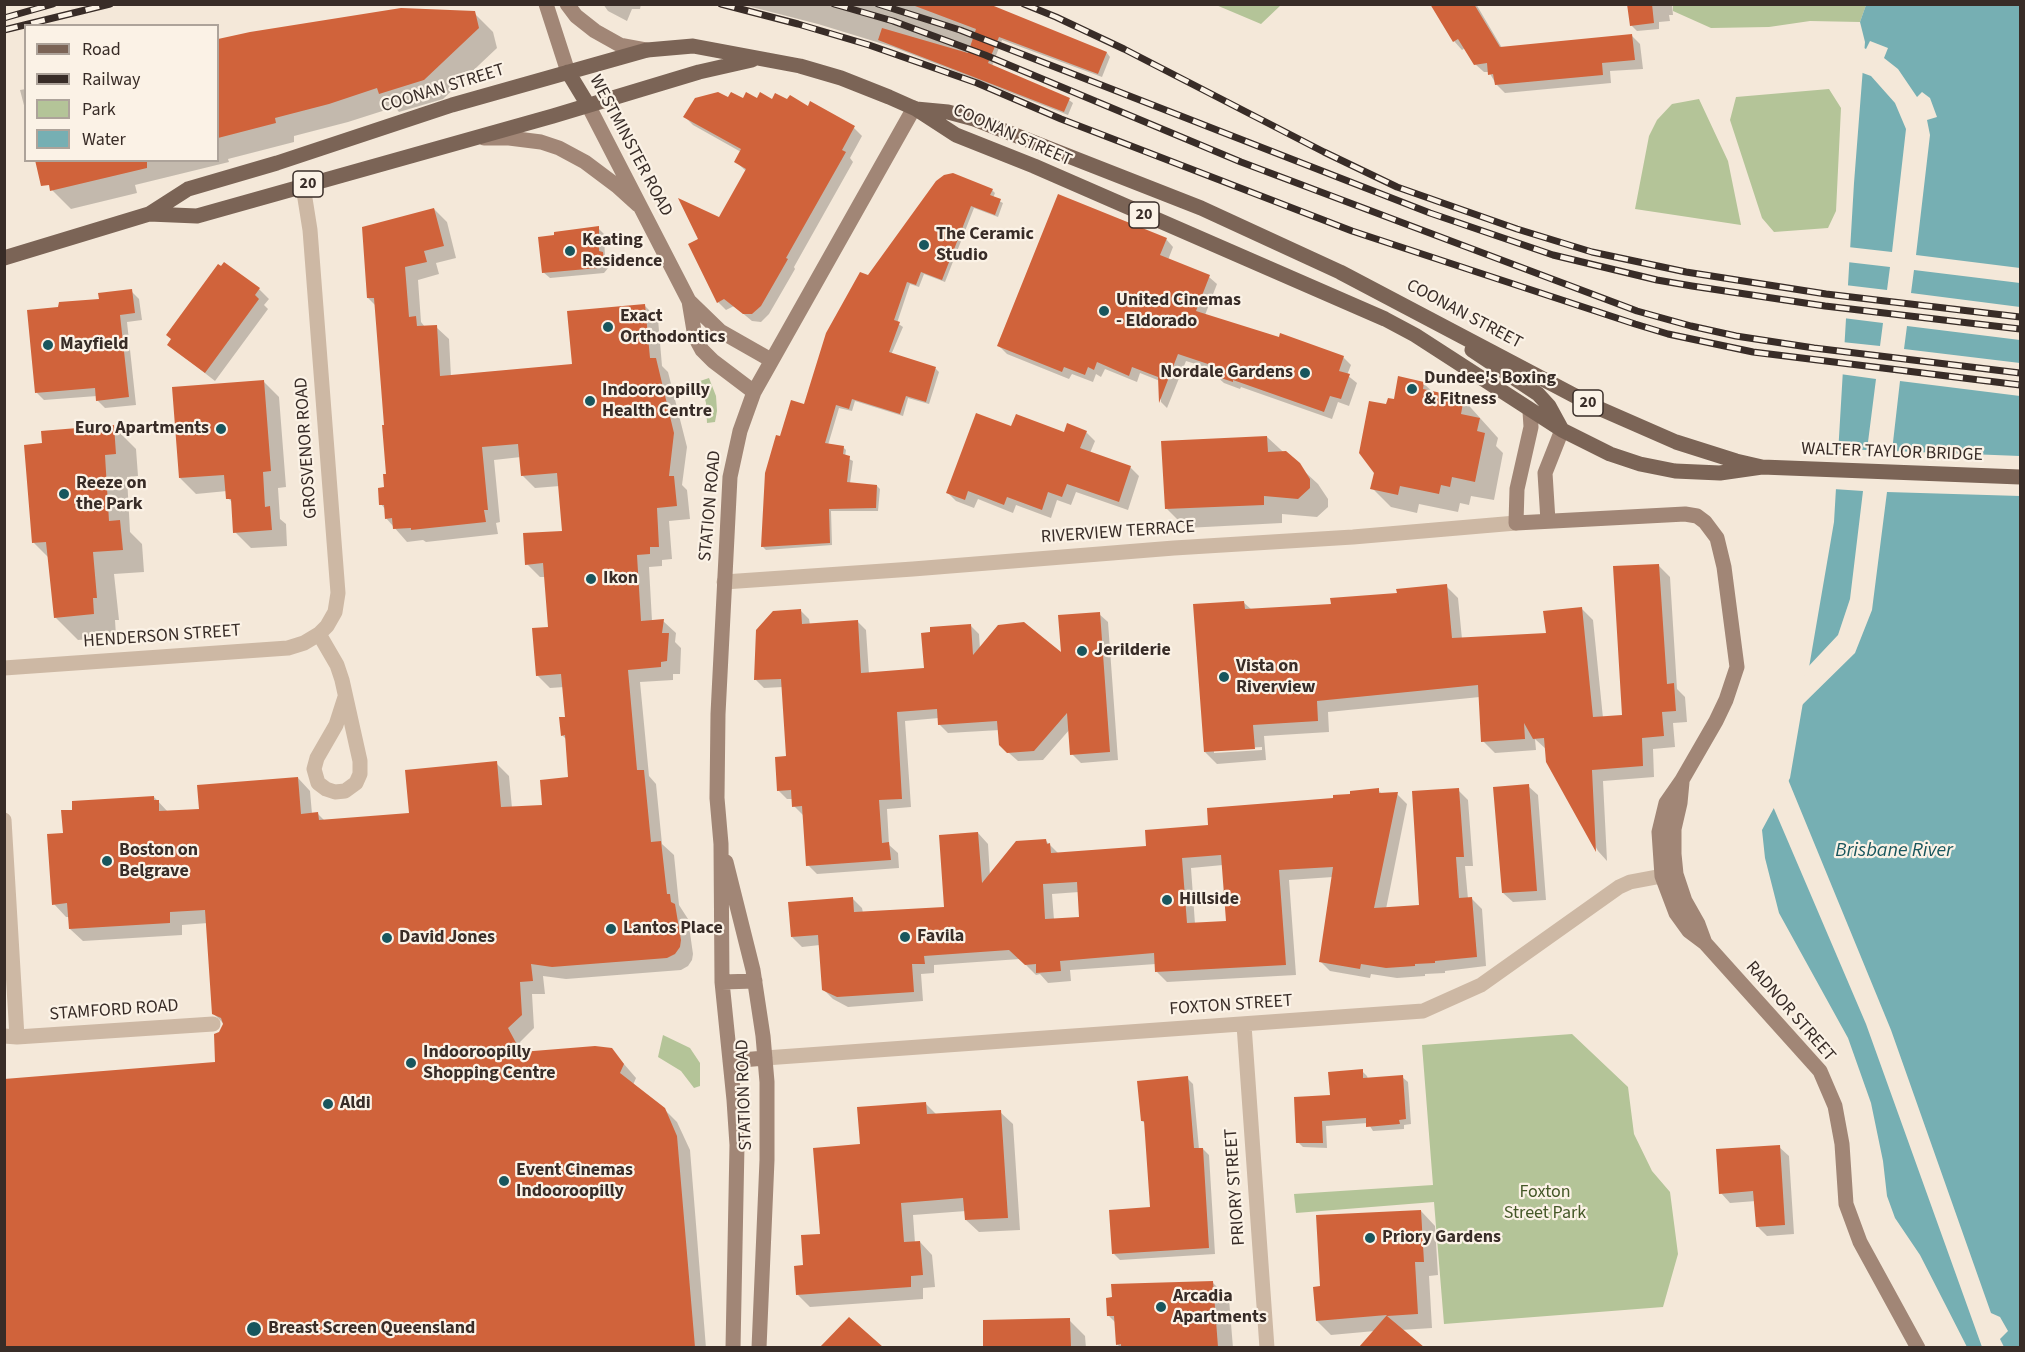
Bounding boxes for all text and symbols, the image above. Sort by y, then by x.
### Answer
legend [24,24,219,162]
text: Road [82,37,121,62]
street label: COONAN STREET [379,60,507,118]
text: Railway [82,67,141,92]
street label: WESTMINSTER ROAD [584,72,676,220]
text: Park [82,97,116,122]
street label: COONAN STREET [949,100,1075,172]
text: Water [82,127,126,152]
road number: 20 [293,171,323,197]
road number: 20 [1129,202,1159,228]
place label: The Ceramic Studio [936,224,1034,266]
place label: Keating Residence [582,230,662,272]
marker: The Ceramic Studio [917,238,931,252]
marker: Keating Residence [563,244,577,258]
street label: COONAN STREET [1402,275,1526,355]
place label: United Cinemas - Eldorado [1116,290,1241,332]
marker: United Cinemas - Eldorado [1097,304,1111,318]
place label: Exact Orthodontics [620,306,725,348]
marker: Exact Orthodontics [601,320,615,334]
place label: Mayfield [60,334,128,356]
marker: Mayfield [41,338,55,352]
place label: Nordale Gardens [1160,362,1293,384]
marker: Nordale Gardens [1298,366,1312,380]
place label: Dundee's Boxing & Fitness [1424,368,1556,410]
street label: GROSVENOR ROAD [291,376,323,520]
place label: Indooroopilly Health Centre [602,380,712,422]
marker: Dundee's Boxing & Fitness [1405,382,1419,396]
road number: 20 [1573,390,1603,416]
marker: Indooroopilly Health Centre [583,394,597,408]
place label: Euro Apartments [75,418,209,440]
marker: Euro Apartments [214,422,228,436]
street label: WALTER TAYLOR BRIDGE [1801,439,1983,467]
street label: STATION ROAD [695,450,727,562]
place label: Reeze on the Park [76,473,147,516]
marker: Reeze on the Park [57,487,71,501]
street label: RIVERVIEW TERRACE [1040,517,1196,549]
place label: Ikon [603,568,638,590]
marker: Ikon [584,572,598,586]
street label: HENDERSON STREET [82,621,242,653]
place label: Jerilderie [1094,640,1171,662]
marker: Jerilderie [1075,644,1089,658]
place label: Vista on Riverview [1236,656,1315,698]
marker: Vista on Riverview [1217,670,1231,684]
place label: Boston on Belgrave [119,840,198,882]
water label: Brisbane River [1835,840,1953,864]
marker: Boston on Belgrave [100,854,114,868]
place label: Hillside [1179,889,1239,911]
marker: Hillside [1160,893,1174,907]
place label: Lantos Place [623,918,723,940]
marker: Lantos Place [604,922,618,936]
place label: Favila [917,926,964,948]
place label: David Jones [399,927,495,949]
marker: Favila [898,930,912,944]
marker: David Jones [380,931,394,945]
street label: RADNOR STREET [1740,957,1840,1067]
street label: FOXTON STREET [1169,991,1293,1021]
street label: STAMFORD ROAD [49,996,179,1026]
street label: STATION ROAD [732,1039,758,1151]
place label: Indooroopilly Shopping Centre [423,1042,556,1084]
marker: Indooroopilly Shopping Centre [404,1056,418,1070]
place label: Aldi [340,1093,371,1115]
marker: Aldi [321,1097,335,1111]
street label: PRIORY STREET [1221,1128,1251,1246]
place label: Event Cinemas Indooroopilly [516,1160,633,1202]
marker: Event Cinemas Indooroopilly [497,1174,511,1188]
park label: Foxton Street Park [1504,1182,1586,1224]
place label: Priory Gardens [1382,1227,1501,1249]
marker: Priory Gardens [1363,1231,1377,1245]
place label: Arcadia Apartments [1173,1286,1267,1328]
marker: Arcadia Apartments [1154,1300,1168,1314]
place label: Breast Screen Queensland [268,1318,475,1340]
marker: Breast Screen Queensland [245,1320,263,1338]

